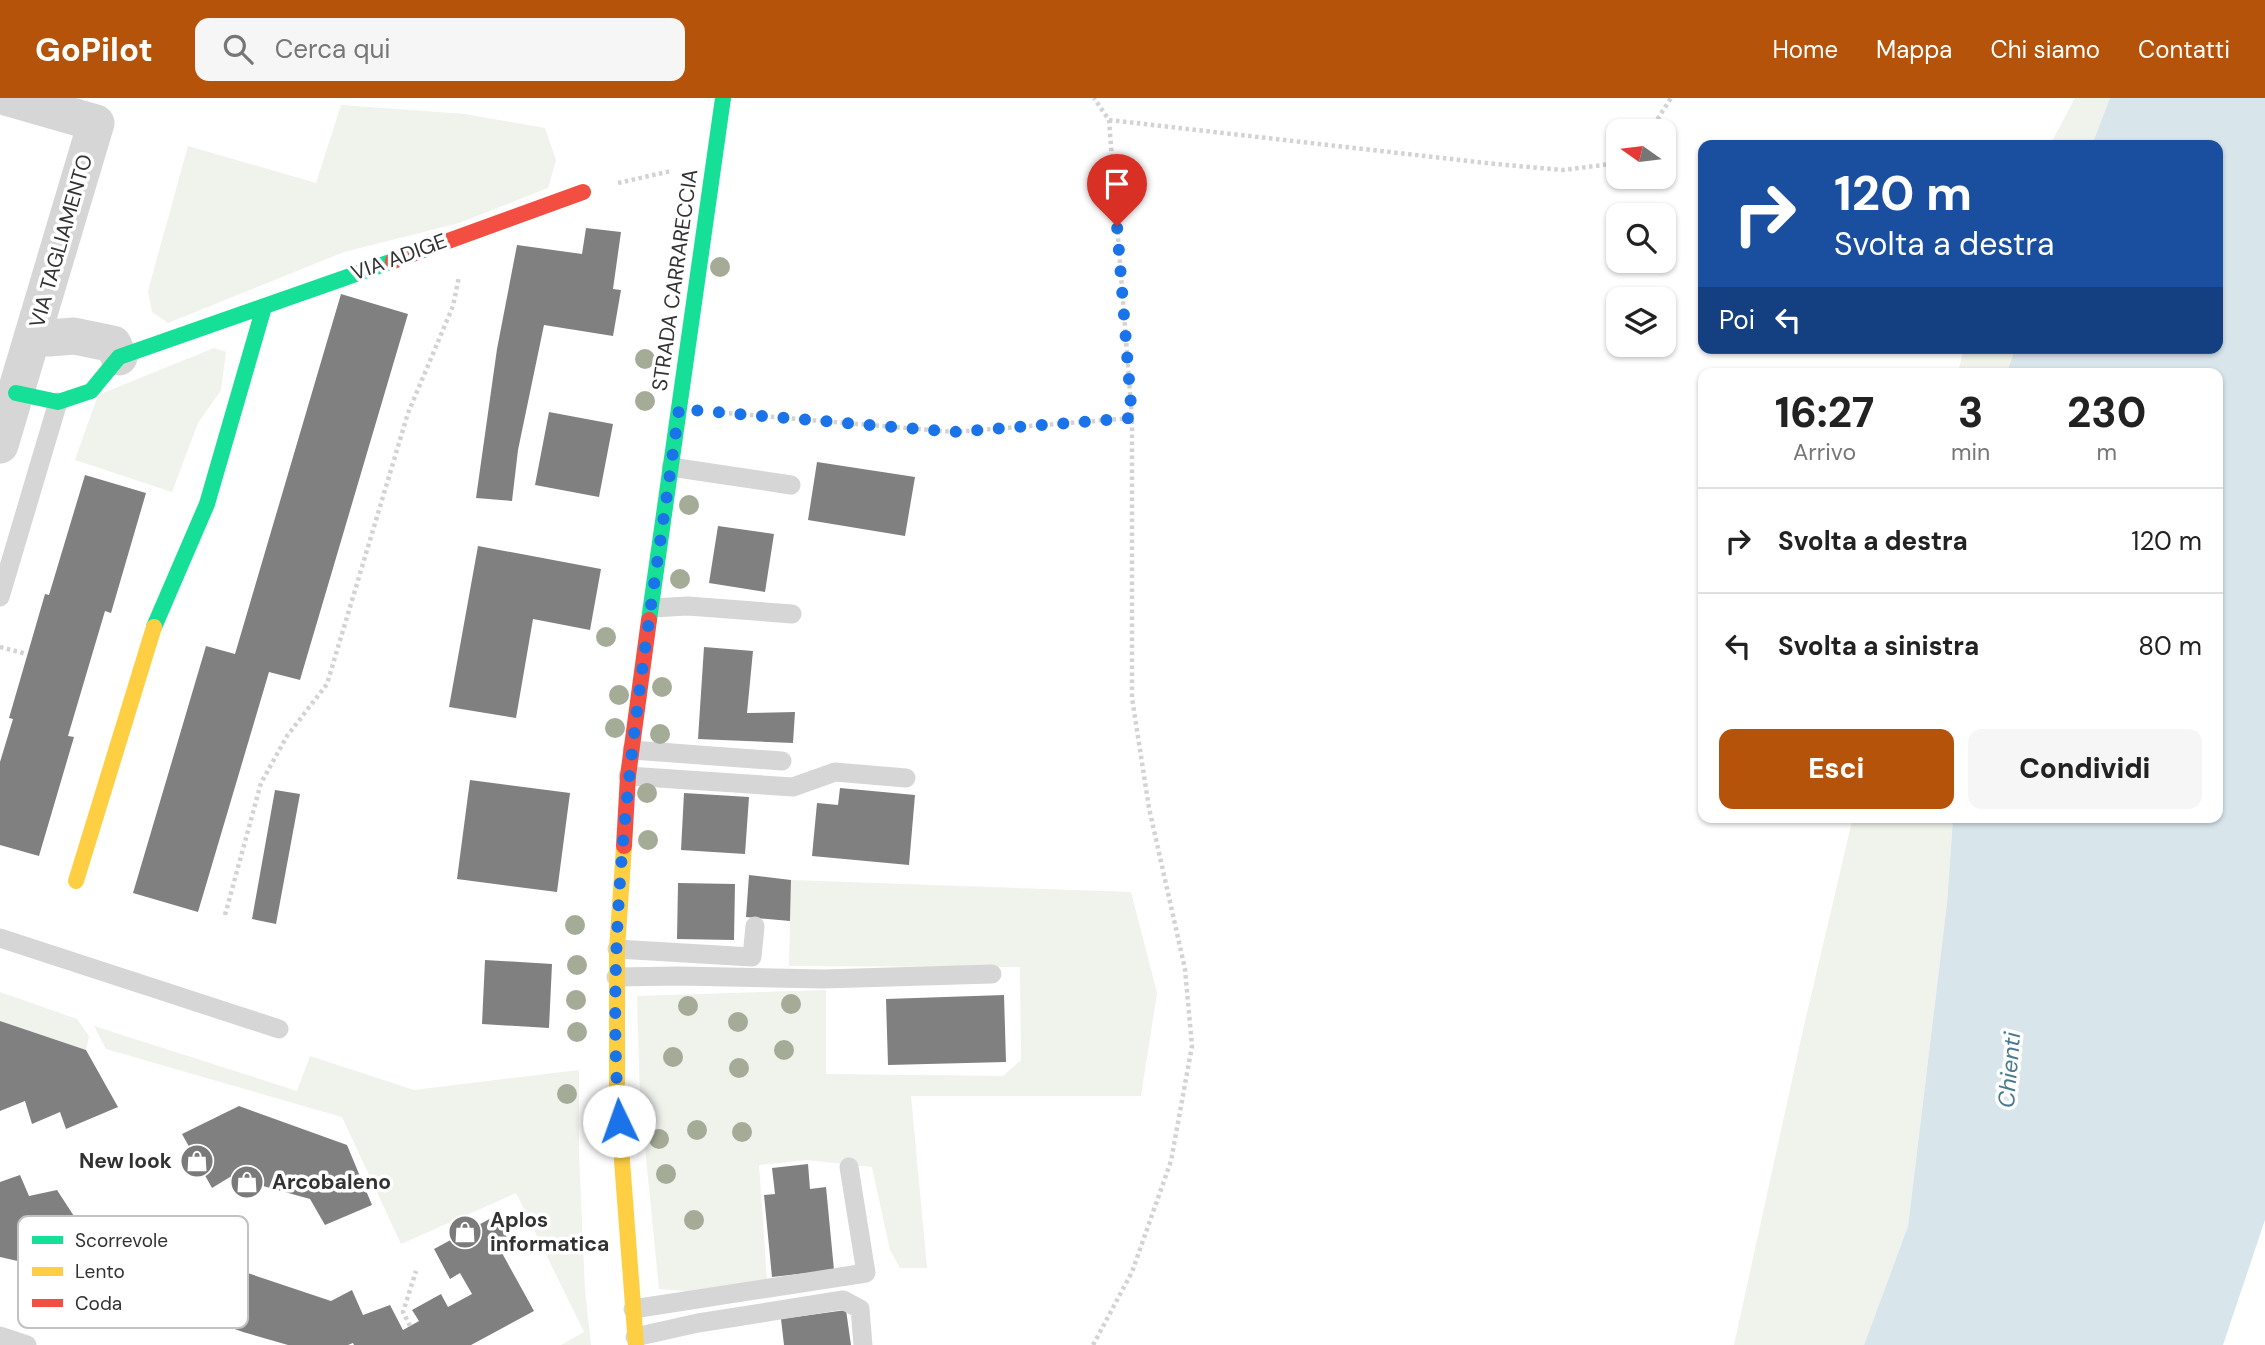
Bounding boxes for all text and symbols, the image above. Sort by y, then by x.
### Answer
search box [195,18,685,81]
text: GoPilot [35,28,153,71]
icon: search [219,30,257,68]
text: Cerca qui [275,32,391,66]
text: Home [1772,34,1838,65]
text: Mappa [1876,34,1952,65]
text: Chi siamo [1990,34,2100,65]
text: Contatti [2138,34,2230,65]
north arrow [1606,119,1676,189]
map controls [1606,119,1676,357]
street label: VIA TAGLIAMENTO [23,151,99,331]
pin [1087,154,1147,226]
text: 120 m [1834,161,1972,225]
icon: arrive [1098,165,1136,203]
street label: STRADA CARRARECCIA [646,167,704,393]
icon: right [1719,168,1810,259]
button: search [1606,203,1676,273]
text: Svolta a destra [1834,223,2055,265]
street label: VIA ADIGE [347,227,451,287]
button: layers [1606,287,1676,357]
icon: left [1769,301,1807,339]
text: Poi [1719,303,1755,337]
text: 16:27 [1775,385,1874,440]
text: 3 [1958,385,1983,440]
text: 230 [2067,385,2146,440]
text: Arrivo [1793,437,1856,467]
text: min [1951,437,1990,467]
text: m [2096,437,2117,467]
icon: right [1719,522,1757,560]
text: Svolta a destra [1778,524,1968,558]
text: 120 m [2131,524,2202,558]
icon: left [1719,627,1757,665]
text: Svolta a sinistra [1778,629,1979,663]
text: 80 m [2138,629,2202,663]
button: Esci [1719,729,1954,809]
button: Condividi [1968,729,2202,809]
water label: Chienti [1991,1030,2027,1109]
position arrow [582,1084,656,1158]
shop icon: New look [178,1142,216,1180]
place label: New look [79,1147,172,1175]
shop icon: Arcobaleno [228,1163,266,1201]
place label: Arcobaleno [272,1168,391,1196]
place label: Aplos informatica [490,1206,609,1258]
shop icon: Aplos informatica [446,1213,484,1251]
legend [18,1216,248,1328]
text: Scorrevole [75,1228,168,1253]
text: Lento [75,1259,125,1284]
text: Coda [75,1291,122,1316]

